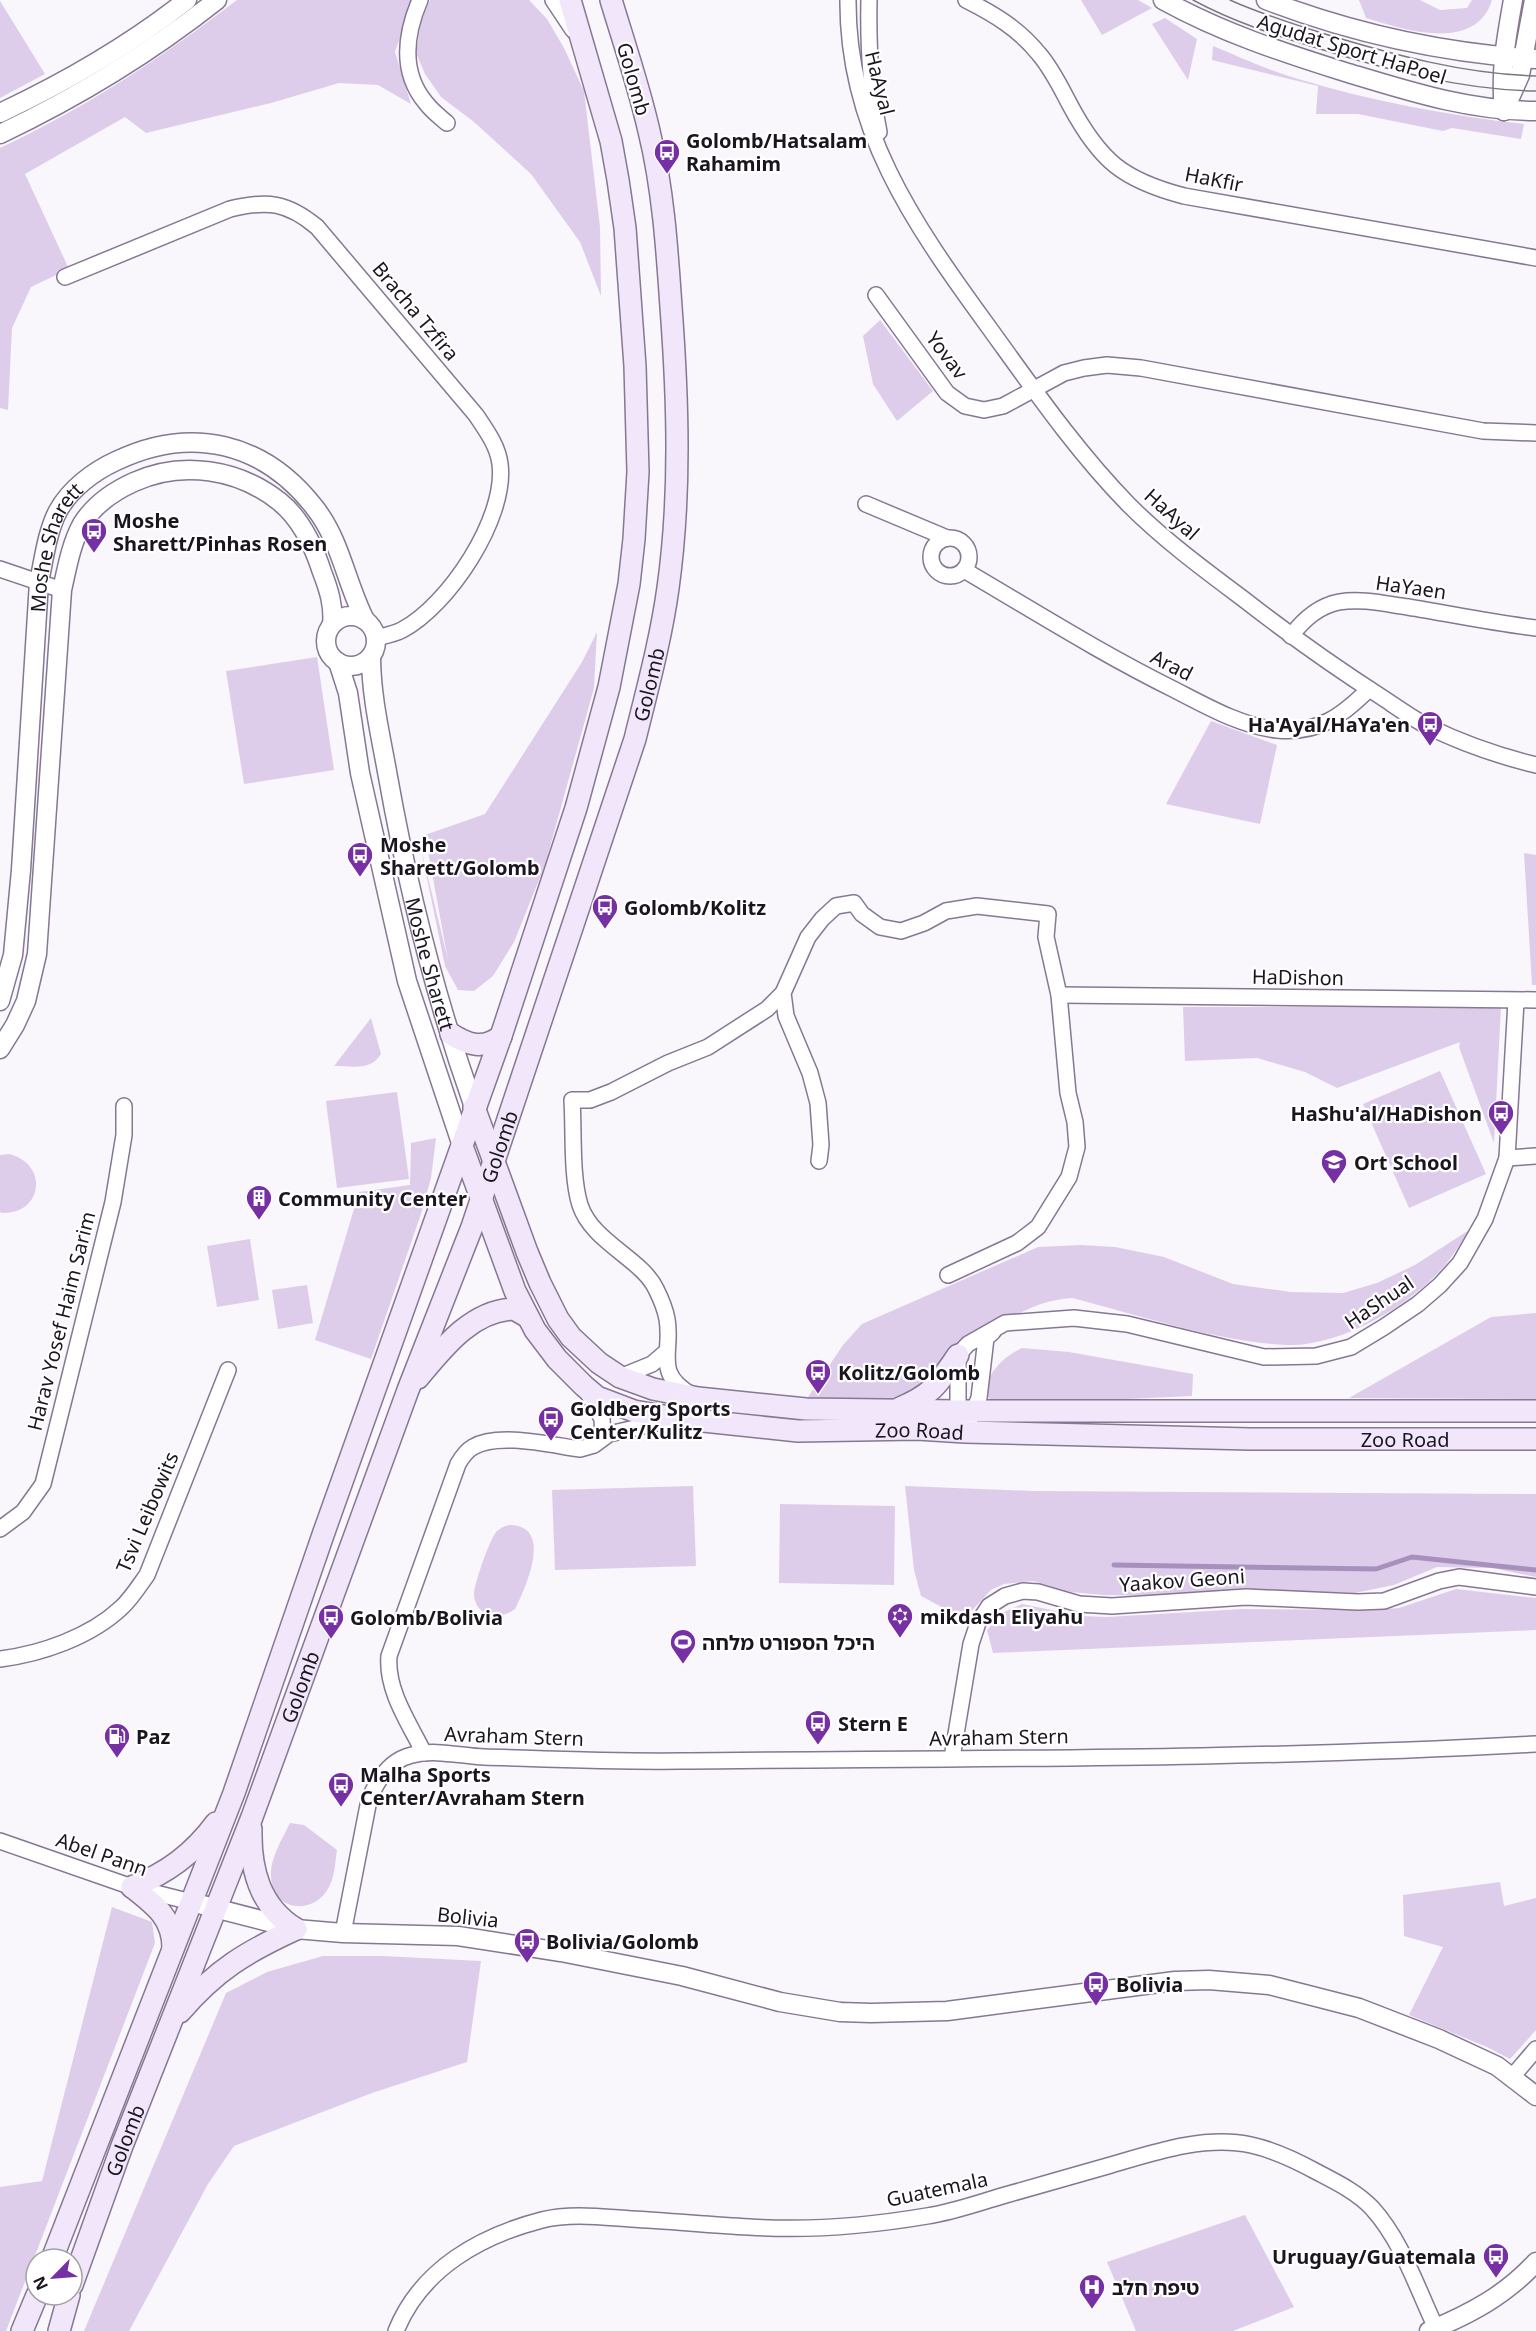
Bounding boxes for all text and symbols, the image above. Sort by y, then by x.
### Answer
street label: Agudat Sport HaPoel [1254,7,1450,91]
street label: Golomb [611,39,657,119]
street label: HaAyal [859,48,901,118]
place label: Golomb/Hatsalam Rahamim [686,127,867,177]
bus stop icon: Golomb/Hatsalam Rahamim [652,137,682,175]
street label: HaKfir [1183,160,1245,198]
street label: Bracha Tzfira [367,256,465,366]
street label: Yovav [920,325,974,385]
street label: Moshe Sharett [24,476,88,613]
street label: HaAyal [1139,482,1205,546]
place label: Moshe Sharett/Pinhas Rosen [113,507,327,557]
bus stop icon: Moshe Sharett/Pinhas Rosen [79,516,109,554]
street label: HaYaen [1374,569,1448,605]
street label: Arad [1146,643,1198,687]
street label: Golomb [626,645,670,724]
bus stop icon: Ha'Ayal/HaYa'en [1415,709,1445,747]
place label: Ha'Ayal/HaYa'en [1248,711,1410,738]
place label: Moshe Sharett/Golomb [380,831,540,881]
bus stop icon: Moshe Sharett/Golomb [345,840,375,878]
bus stop icon: Golomb/Kolitz [590,892,620,930]
street label: Moshe Sharett [400,894,461,1034]
place label: Golomb/Kolitz [624,894,766,921]
street label: HaDishon [1252,963,1344,991]
bus stop icon: HaShu'al/HaDishon [1486,1098,1516,1136]
place label: HaShu'al/HaDishon [1291,1100,1482,1127]
street label: Golomb [474,1107,524,1186]
school or university icon: Ort School [1319,1147,1349,1185]
place label: Ort School [1354,1149,1458,1176]
building icon: Community Center [244,1183,274,1221]
place label: Community Center [278,1185,467,1212]
street label: Harav Yosef Haim Sarim [21,1208,101,1434]
street label: HaShual [1339,1269,1419,1335]
bus stop icon: Kolitz/Golomb [803,1357,833,1395]
place label: Kolitz/Golomb [838,1359,980,1386]
place label: Goldberg Sports Center/Kulitz [570,1395,731,1445]
bus stop icon: Goldberg Sports Center/Kulitz [536,1404,566,1442]
street label: Zoo Road [875,1415,965,1445]
street label: Zoo Road [1361,1426,1450,1453]
street label: Tsvi Leibowits [109,1448,185,1576]
street label: Yaakov Geoni [1118,1562,1246,1598]
synagogue icon: mikdash Eliyahu [885,1601,915,1639]
bus stop icon: Golomb/Bolivia [316,1602,346,1640]
place label: mikdash Eliyahu [920,1603,1083,1630]
place label: Golomb/Bolivia [350,1604,503,1631]
sports icon: היכל הספורט מלחה [668,1627,698,1665]
place label: היכל הספורט מלחה [702,1629,875,1656]
street label: Golomb [274,1647,325,1727]
bus stop icon: Stern E [803,1708,833,1746]
place label: Stern E [838,1710,908,1737]
street label: Avraham Stern [444,1720,584,1752]
fuel station icon: Paz [102,1721,132,1759]
street label: Avraham Stern [929,1722,1069,1752]
place label: Paz [136,1723,170,1750]
place label: Malha Sports Center/Avraham Stern [360,1761,585,1811]
bus stop icon: Malha Sports Center/Avraham Stern [326,1770,356,1808]
street label: Abel Pann [53,1826,151,1882]
street label: Bolivia [436,1900,500,1934]
bus stop icon: Bolivia/Golomb [512,1926,542,1964]
place label: Bolivia/Golomb [546,1928,699,1955]
bus stop icon: Bolivia [1081,1969,1111,2007]
place label: Bolivia [1116,1971,1183,1998]
street label: Golomb [99,2100,151,2180]
street label: Guatemala [884,2165,990,2213]
bus stop icon: Uruguay/Guatemala [1481,2241,1511,2279]
place label: Uruguay/Guatemala [1272,2243,1476,2270]
north arrow [24,2247,84,2307]
hospital icon: טיפת חלב [1077,2272,1107,2310]
text: N [28,2273,53,2294]
place label: טיפת חלב [1112,2274,1200,2301]

